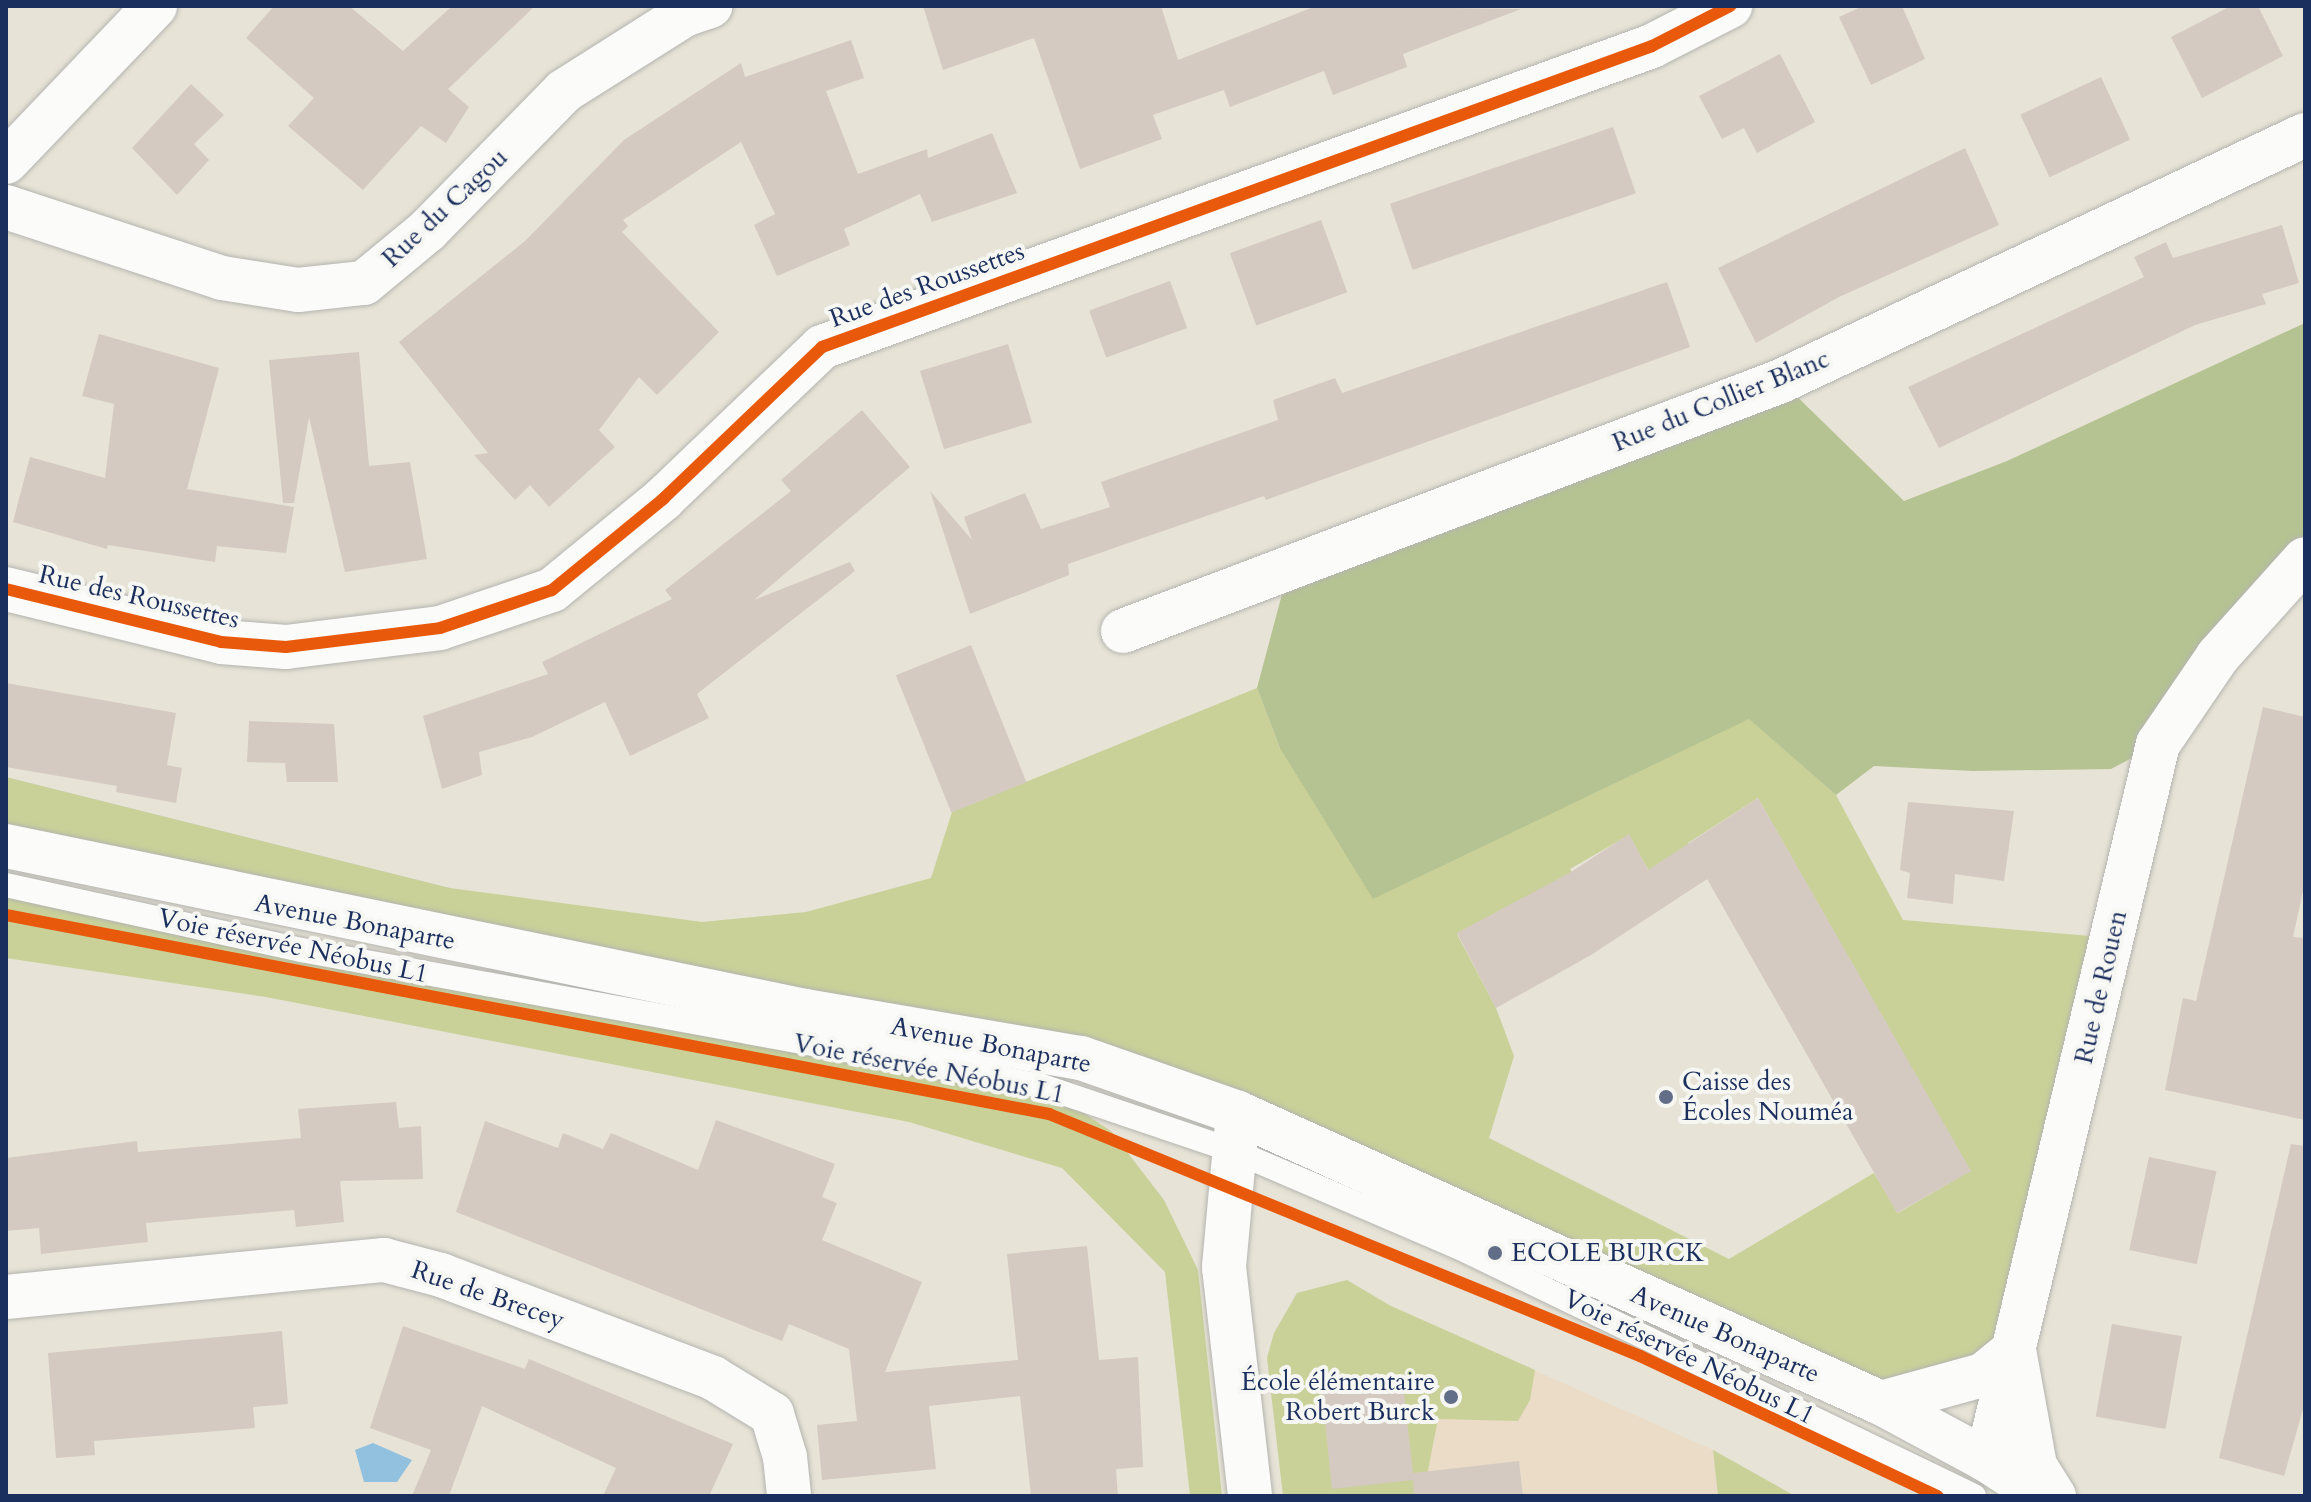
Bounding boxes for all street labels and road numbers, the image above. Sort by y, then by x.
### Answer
street label: Rue du Cagou [376,142,514,274]
street label: Rue des Roussettes [825,235,1029,335]
street label: Rue du Collier Blanc [1608,343,1834,459]
street label: Rue des Roussettes [36,559,242,635]
street label: Avenue Bonaparte [252,887,458,957]
street label: Voie réservée Néobus L1 [155,902,431,990]
street label: Rue de Rouen [2068,907,2134,1067]
street label: Avenue Bonaparte [888,1010,1094,1080]
street label: Voie réservée Néobus L1 [791,1027,1067,1111]
street label: Rue de Brecey [407,1254,569,1336]
street label: Avenue Bonaparte [1626,1278,1824,1390]
street label: Voie réservée Néobus L1 [1558,1283,1820,1431]

